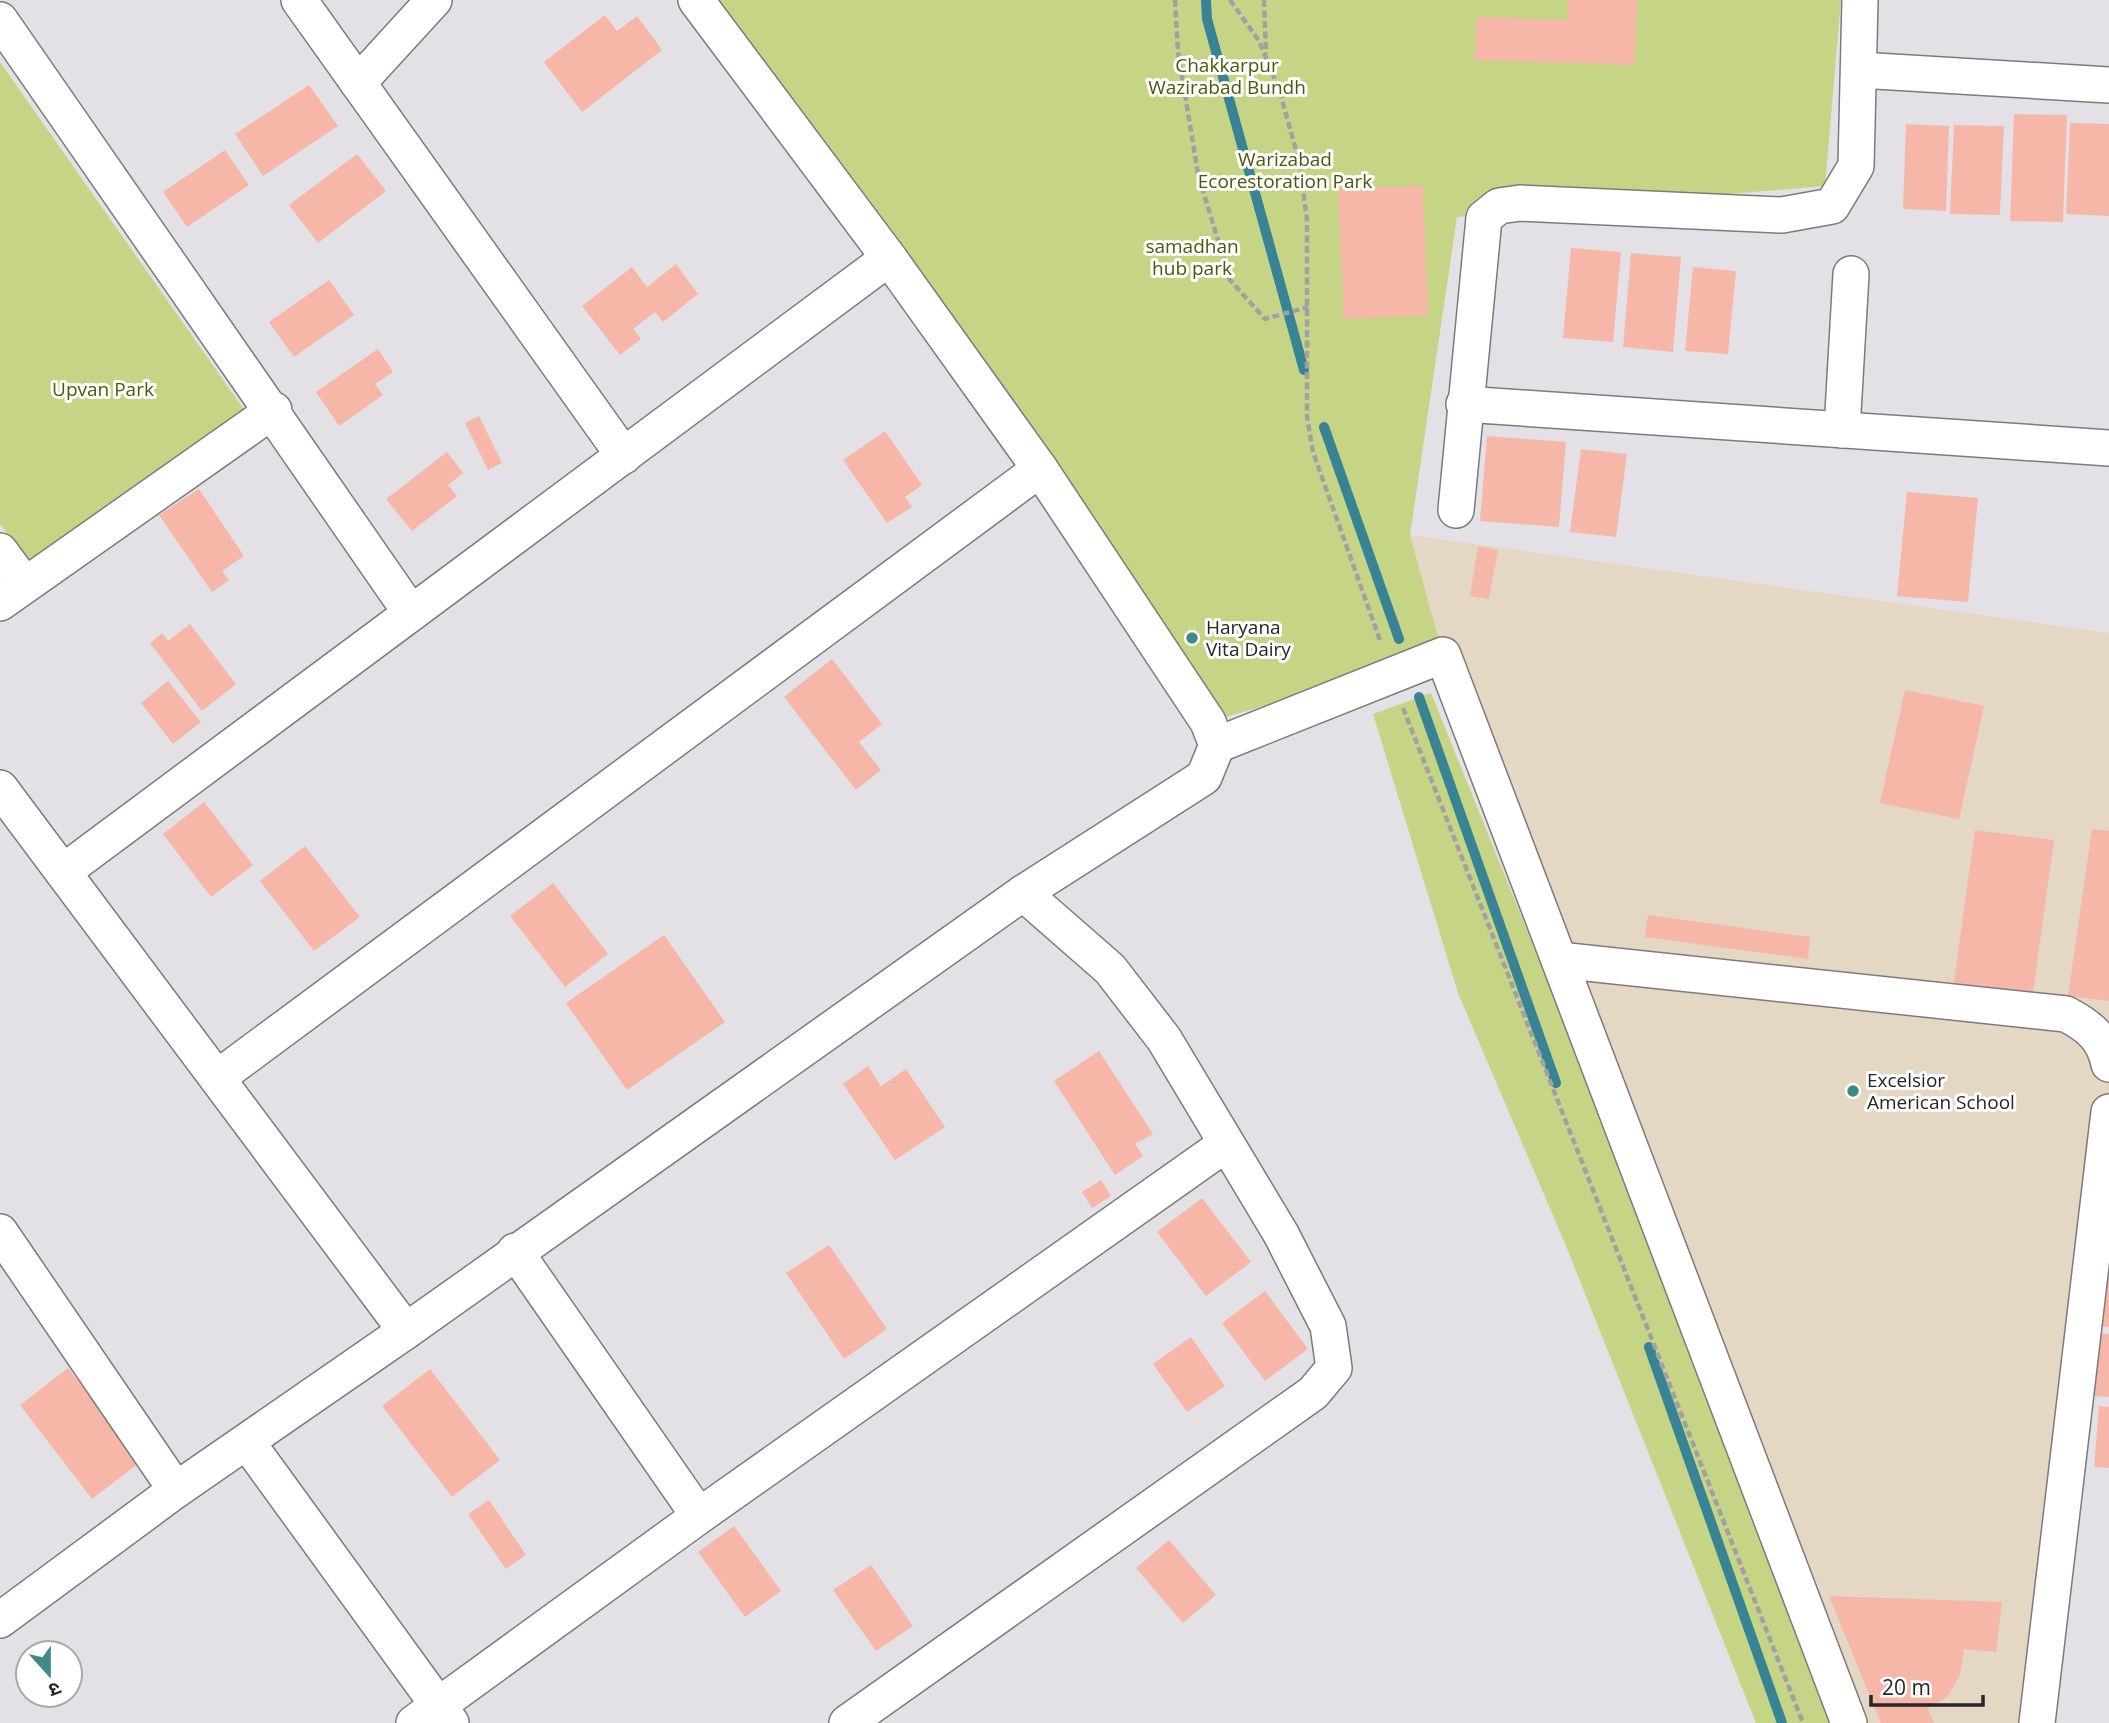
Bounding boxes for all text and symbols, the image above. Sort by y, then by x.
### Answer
park label: Chakkarpur Wazirabad Bundh [1148,52,1306,100]
park label: Warizabad Ecorestoration Park [1198,146,1372,194]
park label: samadhan hub park [1145,233,1239,281]
park label: Upvan Park [52,376,154,402]
place label: Haryana Vita Dairy [1206,614,1291,662]
marker: Haryana Vita Dairy [1184,630,1200,646]
place label: Excelsior American School [1867,1067,2015,1115]
marker: Excelsior American School [1845,1083,1861,1099]
north arrow [14,1639,84,1709]
scale bar [1871,1664,1983,1708]
text: 20 m [1882,1673,1931,1701]
text: उ [44,1676,65,1704]

